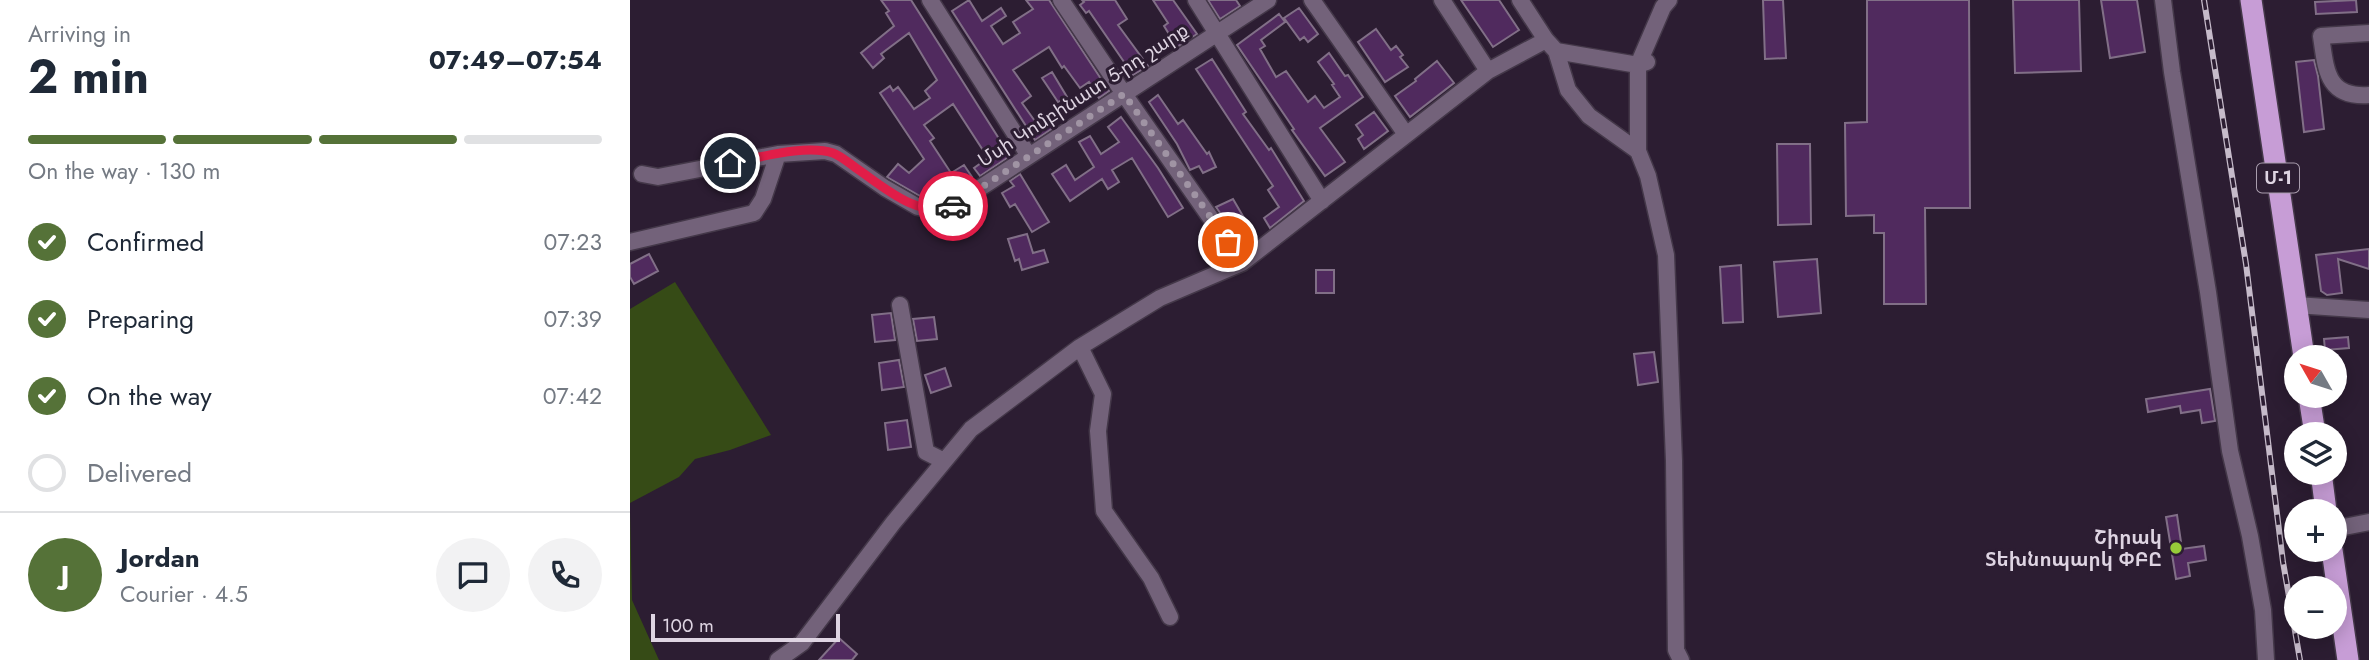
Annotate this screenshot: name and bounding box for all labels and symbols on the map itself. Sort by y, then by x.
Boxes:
street label: Մսի Կոմբինատ 5-րդ շարք [972,17,1194,173]
pin [700,133,760,193]
road number: Մ-1 [2257,163,2299,192]
courier [918,171,988,241]
pin [1198,212,1258,272]
north arrow [2284,345,2347,408]
place label: Շիրակ Տեխնոպարկ ՓԲԸ [1985,524,2162,573]
marker: Շիրակ Տեխնոպարկ ՓԲԸ [2168,540,2184,556]
scale bar [651,611,840,643]

